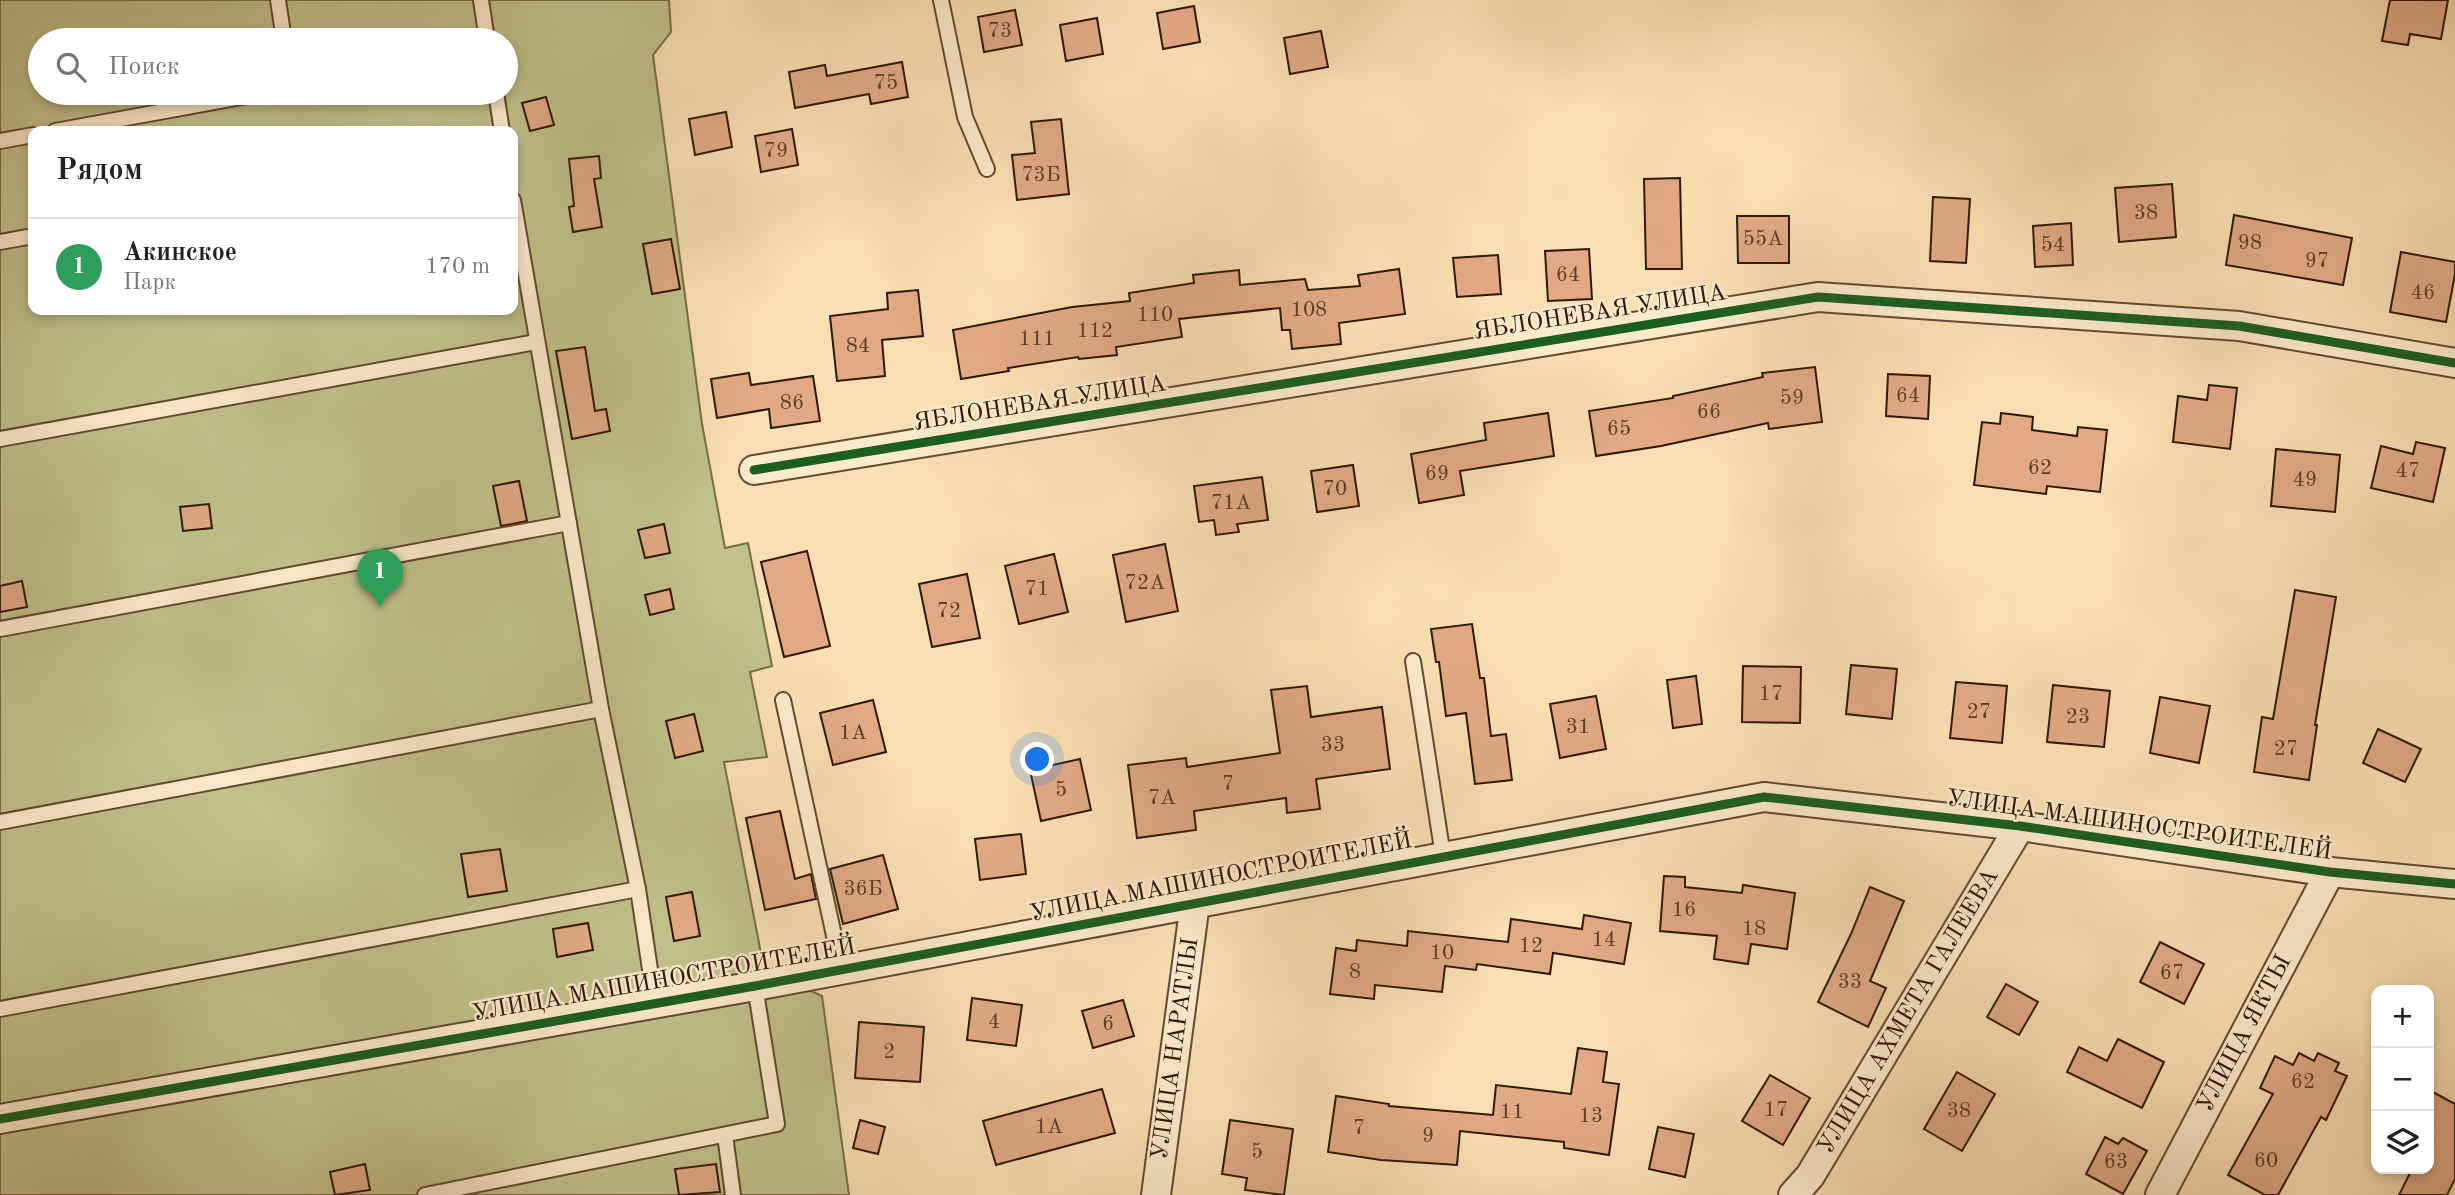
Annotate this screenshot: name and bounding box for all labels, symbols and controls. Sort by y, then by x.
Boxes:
house number: 73 [988,21,1012,42]
search box [28,28,518,105]
icon: search [52,48,90,86]
text: Поиск [108,54,180,80]
house number: 75 [874,73,898,94]
house number: 79 [764,141,788,162]
text: Рядом [56,156,143,186]
house number: 73Б [1021,165,1061,186]
house number: 38 [2134,203,2158,224]
house number: 55А [1743,229,1783,250]
house number: 98 [2238,233,2262,254]
house number: 54 [2041,235,2065,256]
text: Акинское [123,240,237,266]
house number: 97 [2305,251,2329,272]
text: 1 [72,255,86,278]
text: 170 m [425,255,490,278]
house number: 64 [1556,265,1580,286]
text: Парк [123,271,176,294]
street label: ЯБЛОНЕВАЯ УЛИЦА [1472,281,1728,345]
house number: 46 [2411,283,2435,304]
house number: 108 [1291,300,1327,321]
house number: 110 [1137,305,1173,326]
house number: 112 [1077,321,1113,342]
house number: 111 [1019,329,1055,350]
house number: 84 [846,336,870,357]
street label: ЯБЛОНЕВАЯ УЛИЦА [912,372,1168,436]
house number: 64 [1896,386,1920,407]
house number: 59 [1780,388,1804,409]
house number: 86 [780,393,804,414]
house number: 66 [1697,402,1721,423]
house number: 65 [1607,419,1631,440]
house number: 62 [2028,458,2052,479]
house number: 47 [2396,461,2420,482]
house number: 69 [1425,464,1449,485]
house number: 49 [2293,470,2317,491]
house number: 70 [1323,479,1347,500]
house number: 71А [1211,493,1251,514]
pin: 1 [357,549,403,607]
house number: 72А [1125,573,1165,594]
house number: 71 [1025,579,1049,600]
house number: 72 [937,601,961,622]
house number: 17 [1759,684,1783,705]
house number: 27 [1967,702,1991,723]
house number: 23 [2066,707,2090,728]
house number: 31 [1566,717,1590,738]
house number: 1А [839,723,867,744]
house number: 33 [1321,735,1345,756]
house number: 27 [2274,739,2298,760]
your location [1020,742,1054,776]
house number: 7 [1222,774,1234,795]
house number: 5 [1055,780,1067,801]
street label: УЛИЦА МАШИНОСТРОИТЕЛЕЙ [1945,782,2334,865]
house number: 7А [1148,788,1176,809]
street label: УЛИЦА МАШИНОСТРОИТЕЛЕЙ [1027,824,1414,927]
street label: УЛИЦА АХМЕТА ГАЛЕЕВА [1814,865,2004,1159]
house number: 36Б [843,879,883,900]
house number: 16 [1672,900,1696,921]
house number: 18 [1742,919,1766,940]
street label: УЛИЦА МАШИНОСТРОИТЕЛЕЙ [469,930,858,1027]
house number: 14 [1592,930,1616,951]
street label: УЛИЦА НАРАТЛЫ [1149,936,1203,1162]
house number: 12 [1519,936,1543,957]
house number: 10 [1430,943,1454,964]
street label: УЛИЦА ЯКТЫ [2193,951,2297,1117]
house number: 8 [1349,962,1361,983]
house number: 67 [2160,963,2184,984]
house number: 33 [1838,972,1862,993]
map controls [2371,985,2434,1174]
button: + [2371,985,2434,1048]
house number: 4 [988,1012,1000,1033]
house number: 6 [1102,1014,1114,1035]
house number: 2 [883,1042,895,1063]
button: − [2371,1048,2434,1111]
house number: 62 [2291,1072,2315,1093]
house number: 17 [1764,1100,1788,1121]
house number: 38 [1947,1101,1971,1122]
house number: 11 [1500,1102,1524,1123]
house number: 13 [1579,1106,1603,1127]
button: layers [2371,1111,2434,1174]
house number: 1А [1035,1117,1063,1138]
house number: 7 [1353,1118,1365,1139]
house number: 9 [1422,1126,1434,1147]
house number: 5 [1251,1142,1263,1163]
house number: 60 [2254,1151,2278,1172]
house number: 63 [2104,1152,2128,1173]

